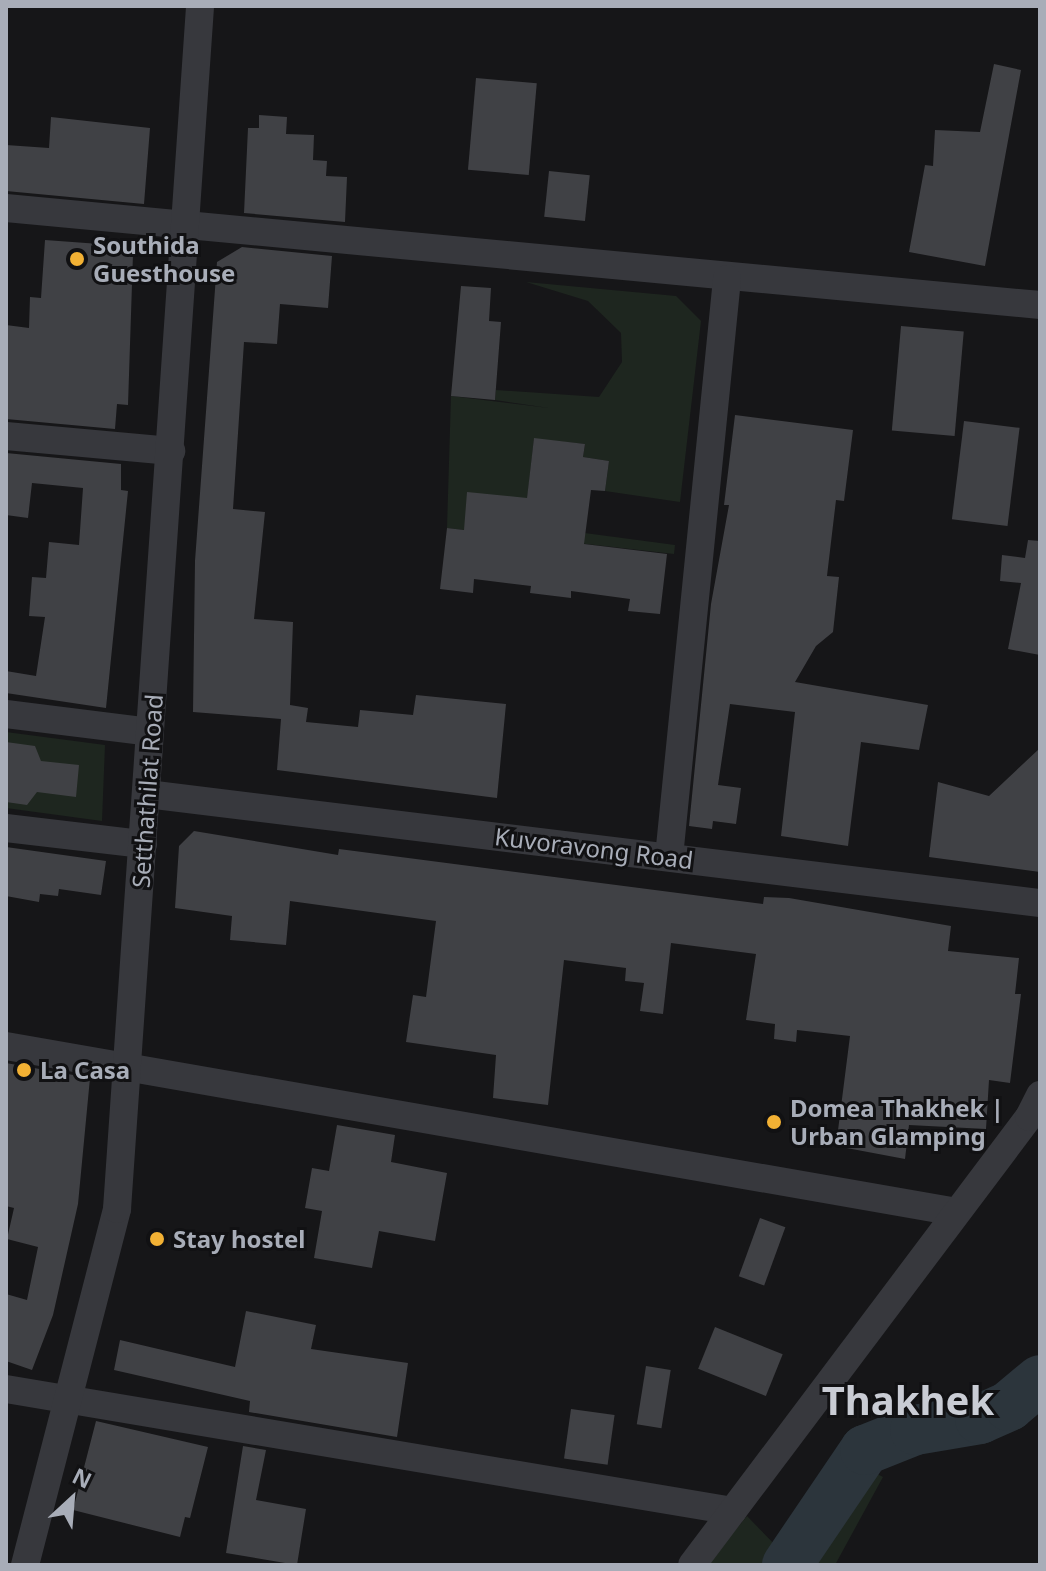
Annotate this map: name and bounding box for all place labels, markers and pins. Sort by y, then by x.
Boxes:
place label: Southida Guesthouse [93,231,235,287]
marker: Southida Guesthouse [68,250,86,268]
place label: La Casa [40,1056,130,1084]
marker: La Casa [15,1061,33,1079]
place label: Domea Thakhek | Urban Glamping [790,1094,1004,1150]
marker: Domea Thakhek | Urban Glamping [765,1113,783,1131]
place label: Stay hostel [173,1225,306,1253]
marker: Stay hostel [148,1230,166,1248]

